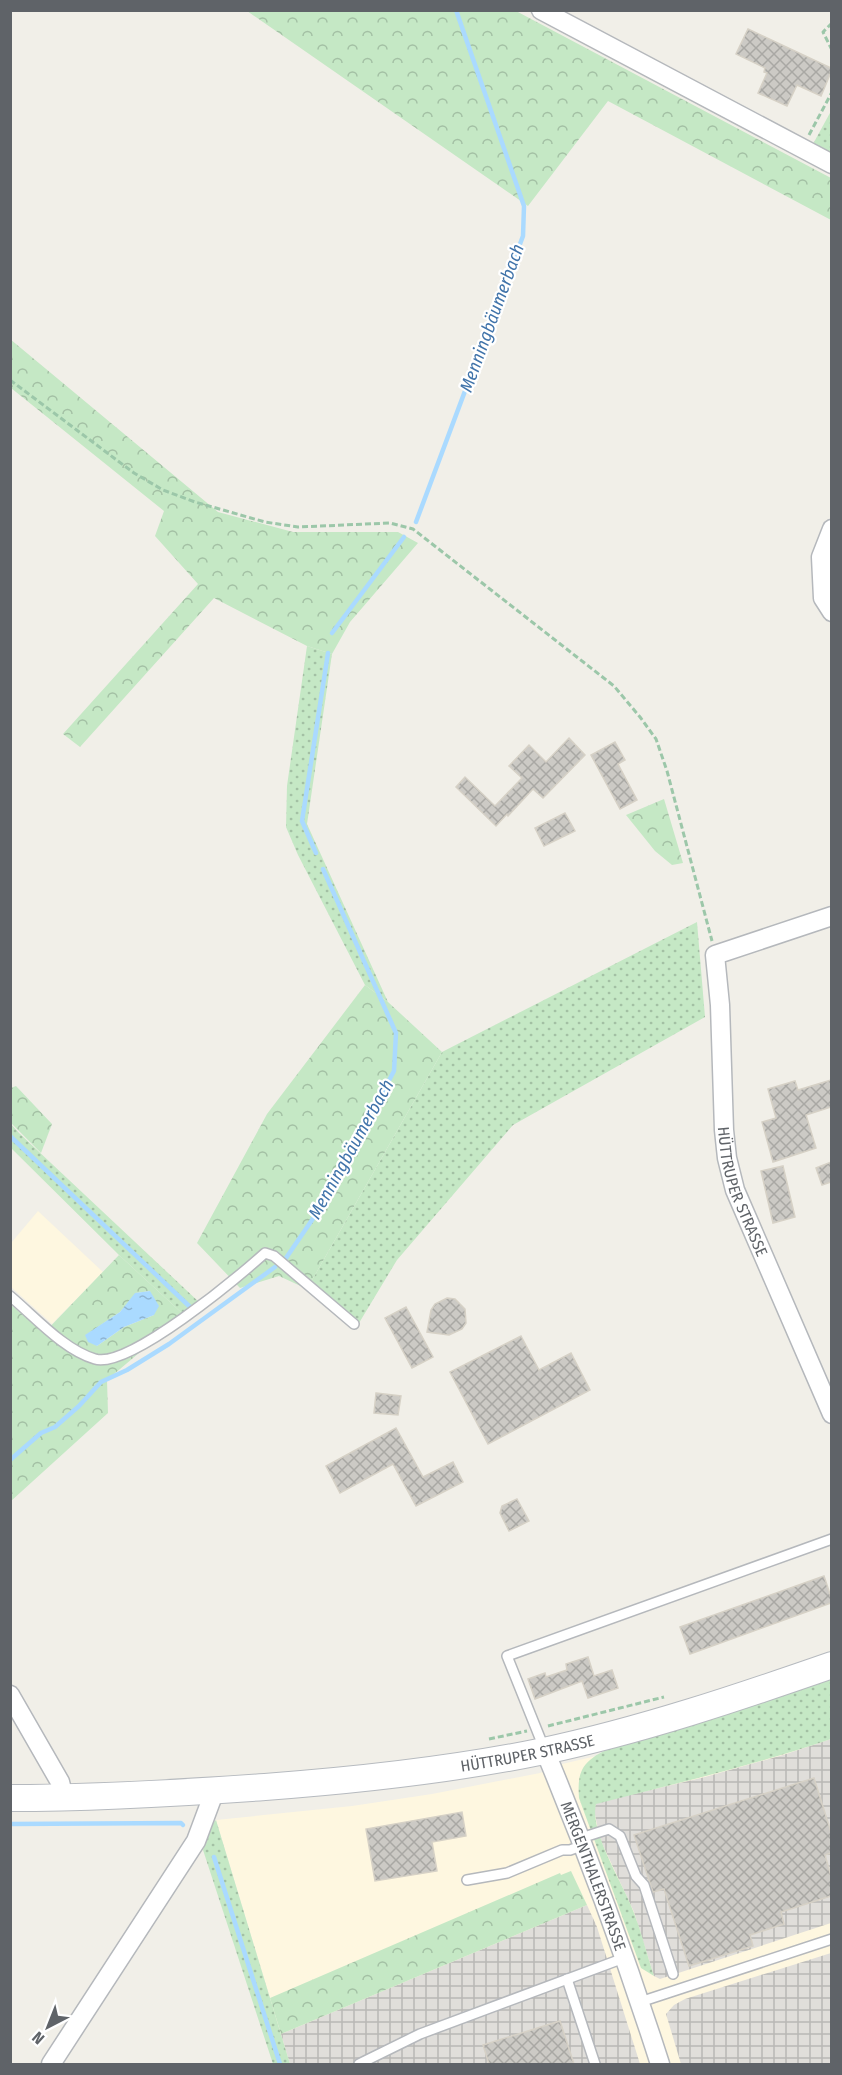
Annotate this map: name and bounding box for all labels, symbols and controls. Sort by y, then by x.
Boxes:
water label: Menningbäumerbach [455,241,529,395]
water label: Menningbäumerbach [304,1075,398,1223]
street label: HÜTTRUPER STRASSE [714,1125,772,1259]
street label: HÜTTRUPER STRASSE [459,1730,596,1775]
street label: MERGENTHALERSTRASSE [557,1798,630,1953]
north arrow [18,1997,78,2057]
text: N [28,2028,48,2048]

